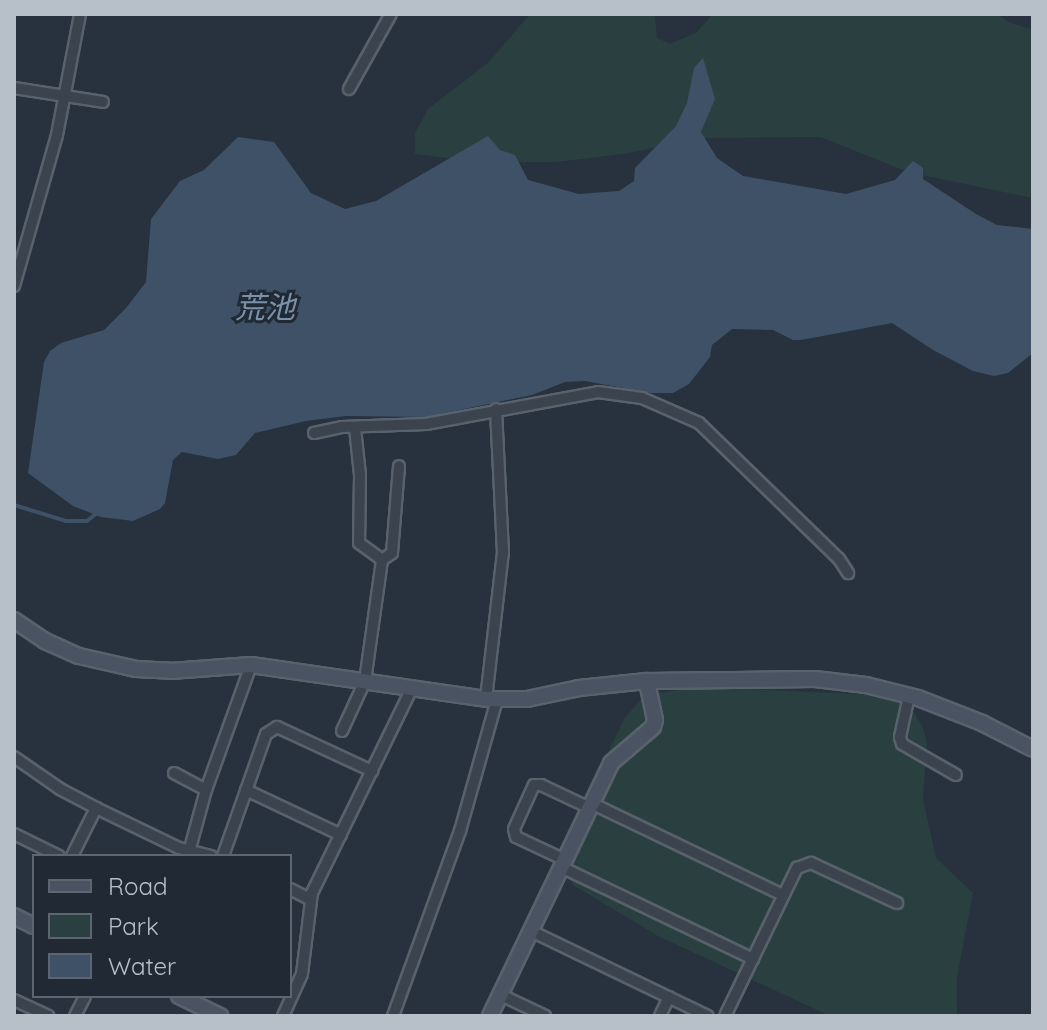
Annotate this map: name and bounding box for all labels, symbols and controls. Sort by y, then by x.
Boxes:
water label: 荒池 [235,289,295,325]
legend [32,854,292,998]
text: Road [108,871,168,901]
text: Park [108,911,159,941]
text: Water [108,951,176,981]

